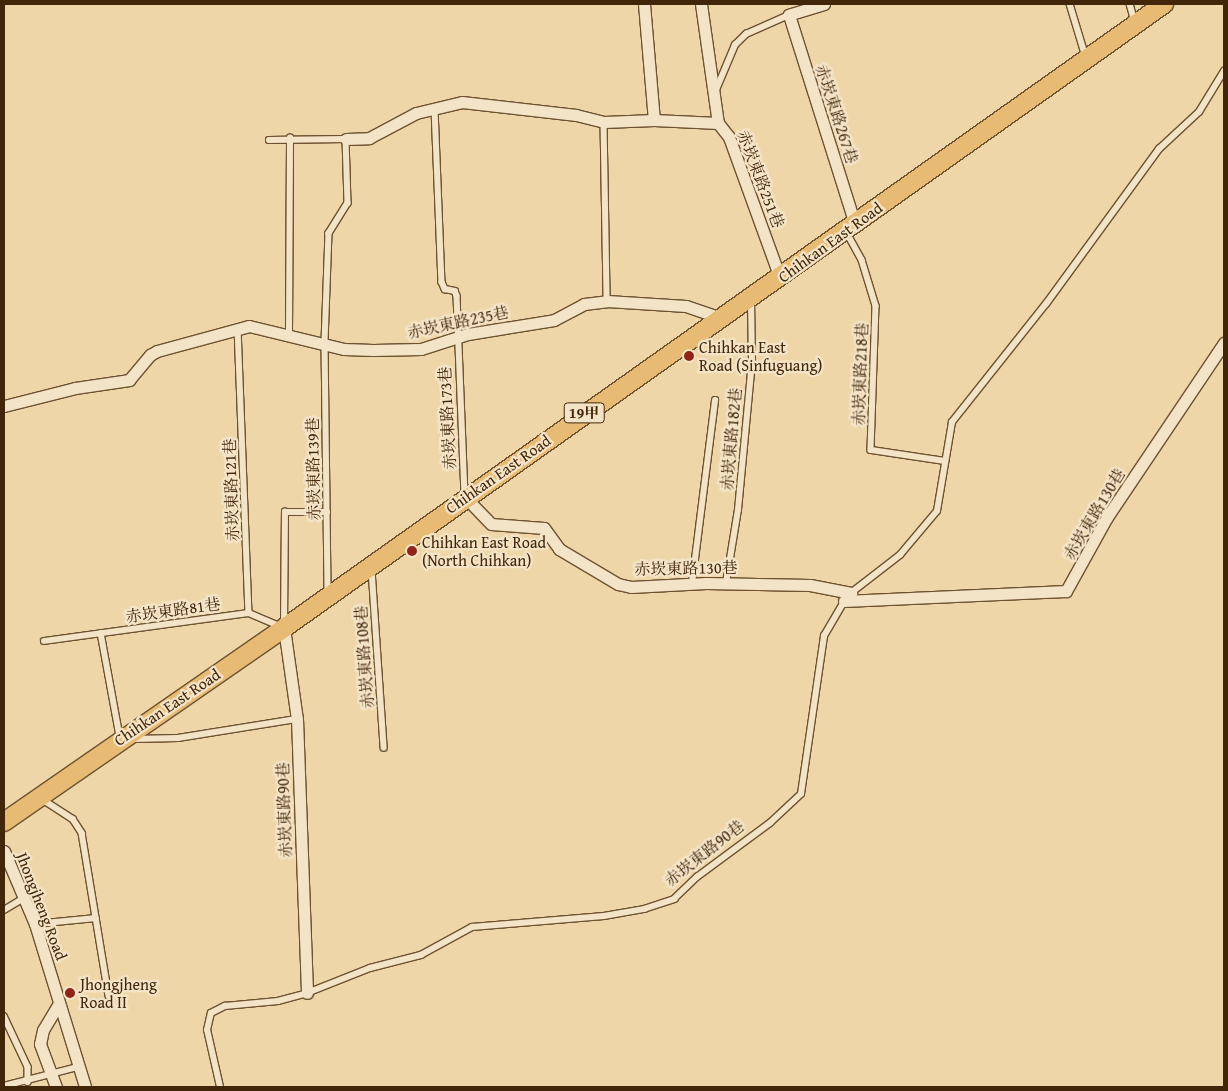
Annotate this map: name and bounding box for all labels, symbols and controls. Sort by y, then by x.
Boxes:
street label: 赤崁東路267巷 [812,62,862,166]
street label: 赤崁東路251巷 [734,127,788,231]
street label: Chihkan East Road [774,198,886,286]
street label: 赤崁東路235巷 [406,302,510,342]
street label: 赤崁東路218巷 [849,322,871,426]
place label: Chihkan East Road (Sinfuguang) [699,337,822,375]
marker: Chihkan East Road (Sinfuguang) [683,350,695,362]
street label: 赤崁東路173巷 [435,366,459,470]
street label: 赤崁東路182巷 [717,387,745,491]
road number: 19甲 [563,400,605,426]
street label: 赤崁東路139巷 [303,417,323,521]
street label: Chihkan East Road [442,431,554,517]
street label: 赤崁東路121巷 [220,438,242,542]
street label: 赤崁東路130巷 [1059,465,1129,563]
place label: Chihkan East Road (North Chihkan) [422,532,546,570]
marker: Chihkan East Road (North Chihkan) [406,545,418,557]
street label: 赤崁東路130巷 [634,558,738,578]
street label: 赤崁東路81巷 [124,594,222,626]
street label: 赤崁東路108巷 [351,605,377,709]
street label: Chihkan East Road [110,664,224,750]
street label: 赤崁東路90巷 [273,762,295,858]
street label: 赤崁東路90巷 [660,816,748,890]
street label: Jhongjheng Road [13,849,71,963]
place label: Jhongjheng Road II [80,974,157,1012]
marker: Jhongjheng Road II [64,987,76,999]

